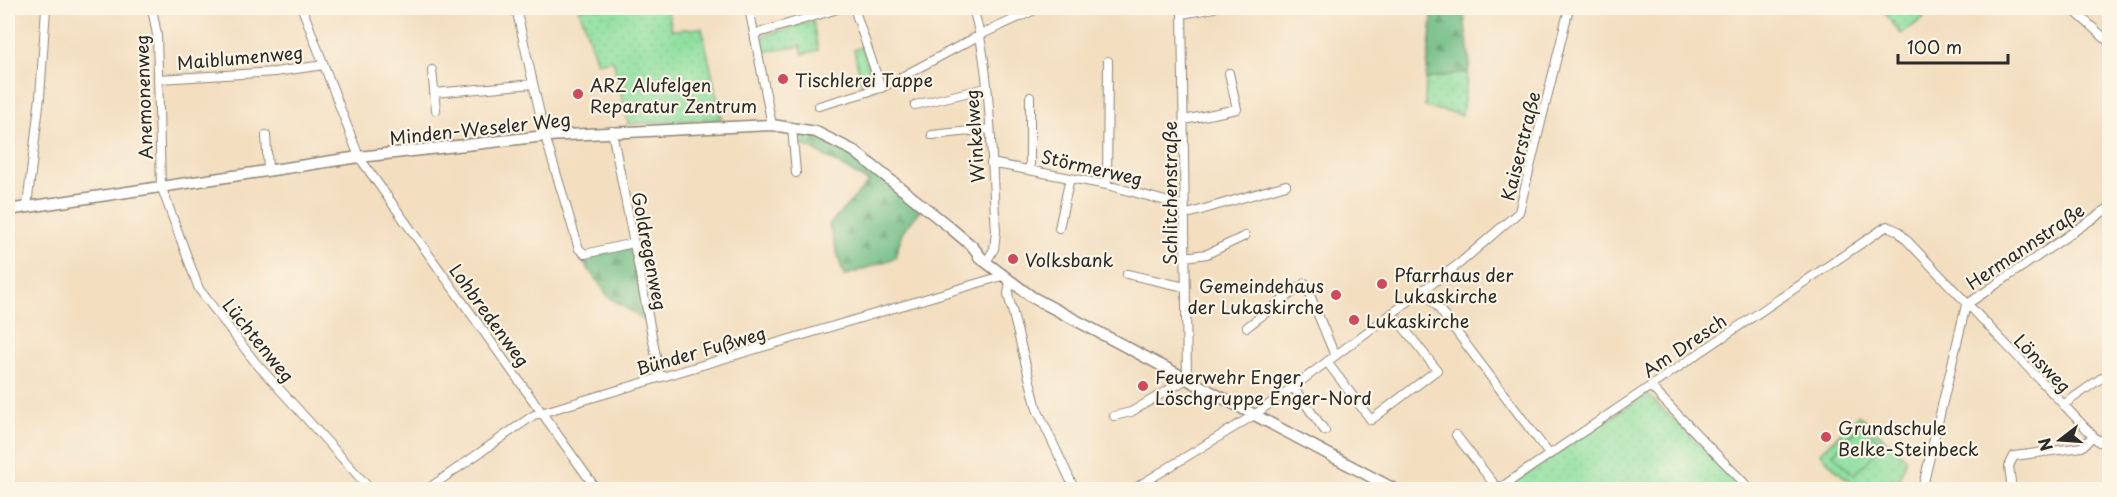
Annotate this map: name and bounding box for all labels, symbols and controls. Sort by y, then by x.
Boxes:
scale bar [1898,27,2008,65]
text: 100 m [1907,33,1962,60]
street label: Anemonenweg [127,34,159,160]
street label: Maiblumenweg [176,38,304,76]
place label: Tischlerei Tappe [795,66,933,93]
place label: ARZ Alufelgen Reparatur Zentrum [590,71,757,119]
marker: Tischlerei Tappe [776,72,790,86]
marker: ARZ Alufelgen Reparatur Zentrum [571,87,585,101]
street label: Winkelweg [957,88,991,184]
street label: Kaiserstraße [1493,88,1547,204]
street label: Minden-Weseler Weg [388,105,572,151]
street label: Schlitchenstraße [1156,121,1183,265]
street label: Störmerweg [1039,142,1145,192]
street label: Goldregenweg [625,189,675,313]
street label: Hermannstraße [1960,196,2090,296]
place label: Volksbank [1025,246,1114,273]
marker: Volksbank [1006,252,1020,266]
street label: Lohbredenweg [443,258,537,372]
place label: Pfarrhaus der Lukaskirche [1394,261,1514,309]
place label: Gemeindehaus der Lukaskirche [1187,272,1324,320]
marker: Pfarrhaus der Lukaskirche [1375,277,1389,291]
marker: Gemeindehaus der Lukaskirche [1329,288,1343,302]
street label: Lüchtenweg [217,292,301,388]
place label: Lukaskirche [1366,307,1469,334]
street label: Am Dresch [1636,307,1732,383]
marker: Lukaskirche [1347,313,1361,327]
street label: Bünder Fußweg [633,319,769,381]
street label: Lönsweg [2008,328,2078,398]
place label: Feuerwehr Enger, Löschgruppe Enger-Nord [1155,363,1372,411]
marker: Feuerwehr Enger, Löschgruppe Enger-Nord [1136,379,1150,393]
north arrow [2030,410,2090,470]
place label: Grundschule Belke-Steinbeck [1838,414,1979,462]
marker: Grundschule Belke-Steinbeck [1819,430,1833,444]
text: N [2031,435,2058,454]

